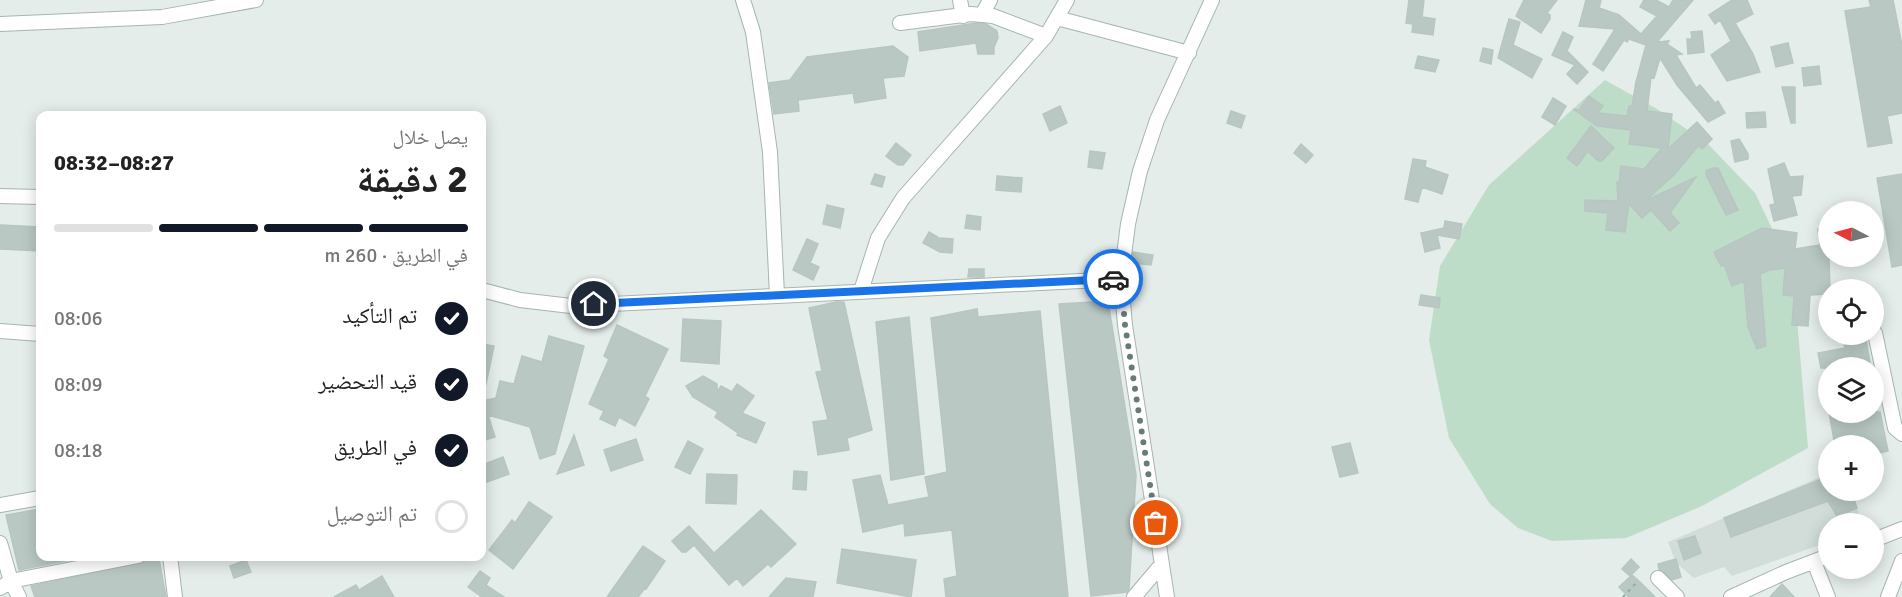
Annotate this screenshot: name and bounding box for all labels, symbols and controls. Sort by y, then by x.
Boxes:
text: يصل خلال [393,125,468,150]
text: 08:27–08:32 [54,149,174,176]
text: 2 دقيقة [356,155,468,203]
north arrow [1818,201,1884,267]
map controls [1818,201,1884,579]
text: في الطريق · 260 m [324,243,468,268]
courier [1083,249,1143,309]
icon: car [1097,263,1130,296]
pin [568,278,619,329]
button: locate [1818,279,1884,345]
icon: home [577,287,610,320]
text: تم التأكيد [342,302,417,329]
icon: check [435,302,468,335]
text: 08:06 [54,306,103,331]
button: layers [1818,357,1884,423]
text: قيد التحضير [318,368,417,395]
icon: check [435,368,468,401]
text: 08:09 [54,372,103,397]
text: في الطريق [334,434,417,461]
icon: check [435,434,468,467]
button: + [1818,435,1884,501]
text: 08:18 [54,438,103,463]
pin [1130,497,1181,548]
text: تم التوصيل [327,500,417,527]
icon: bag [1139,506,1172,539]
button: − [1818,513,1884,579]

